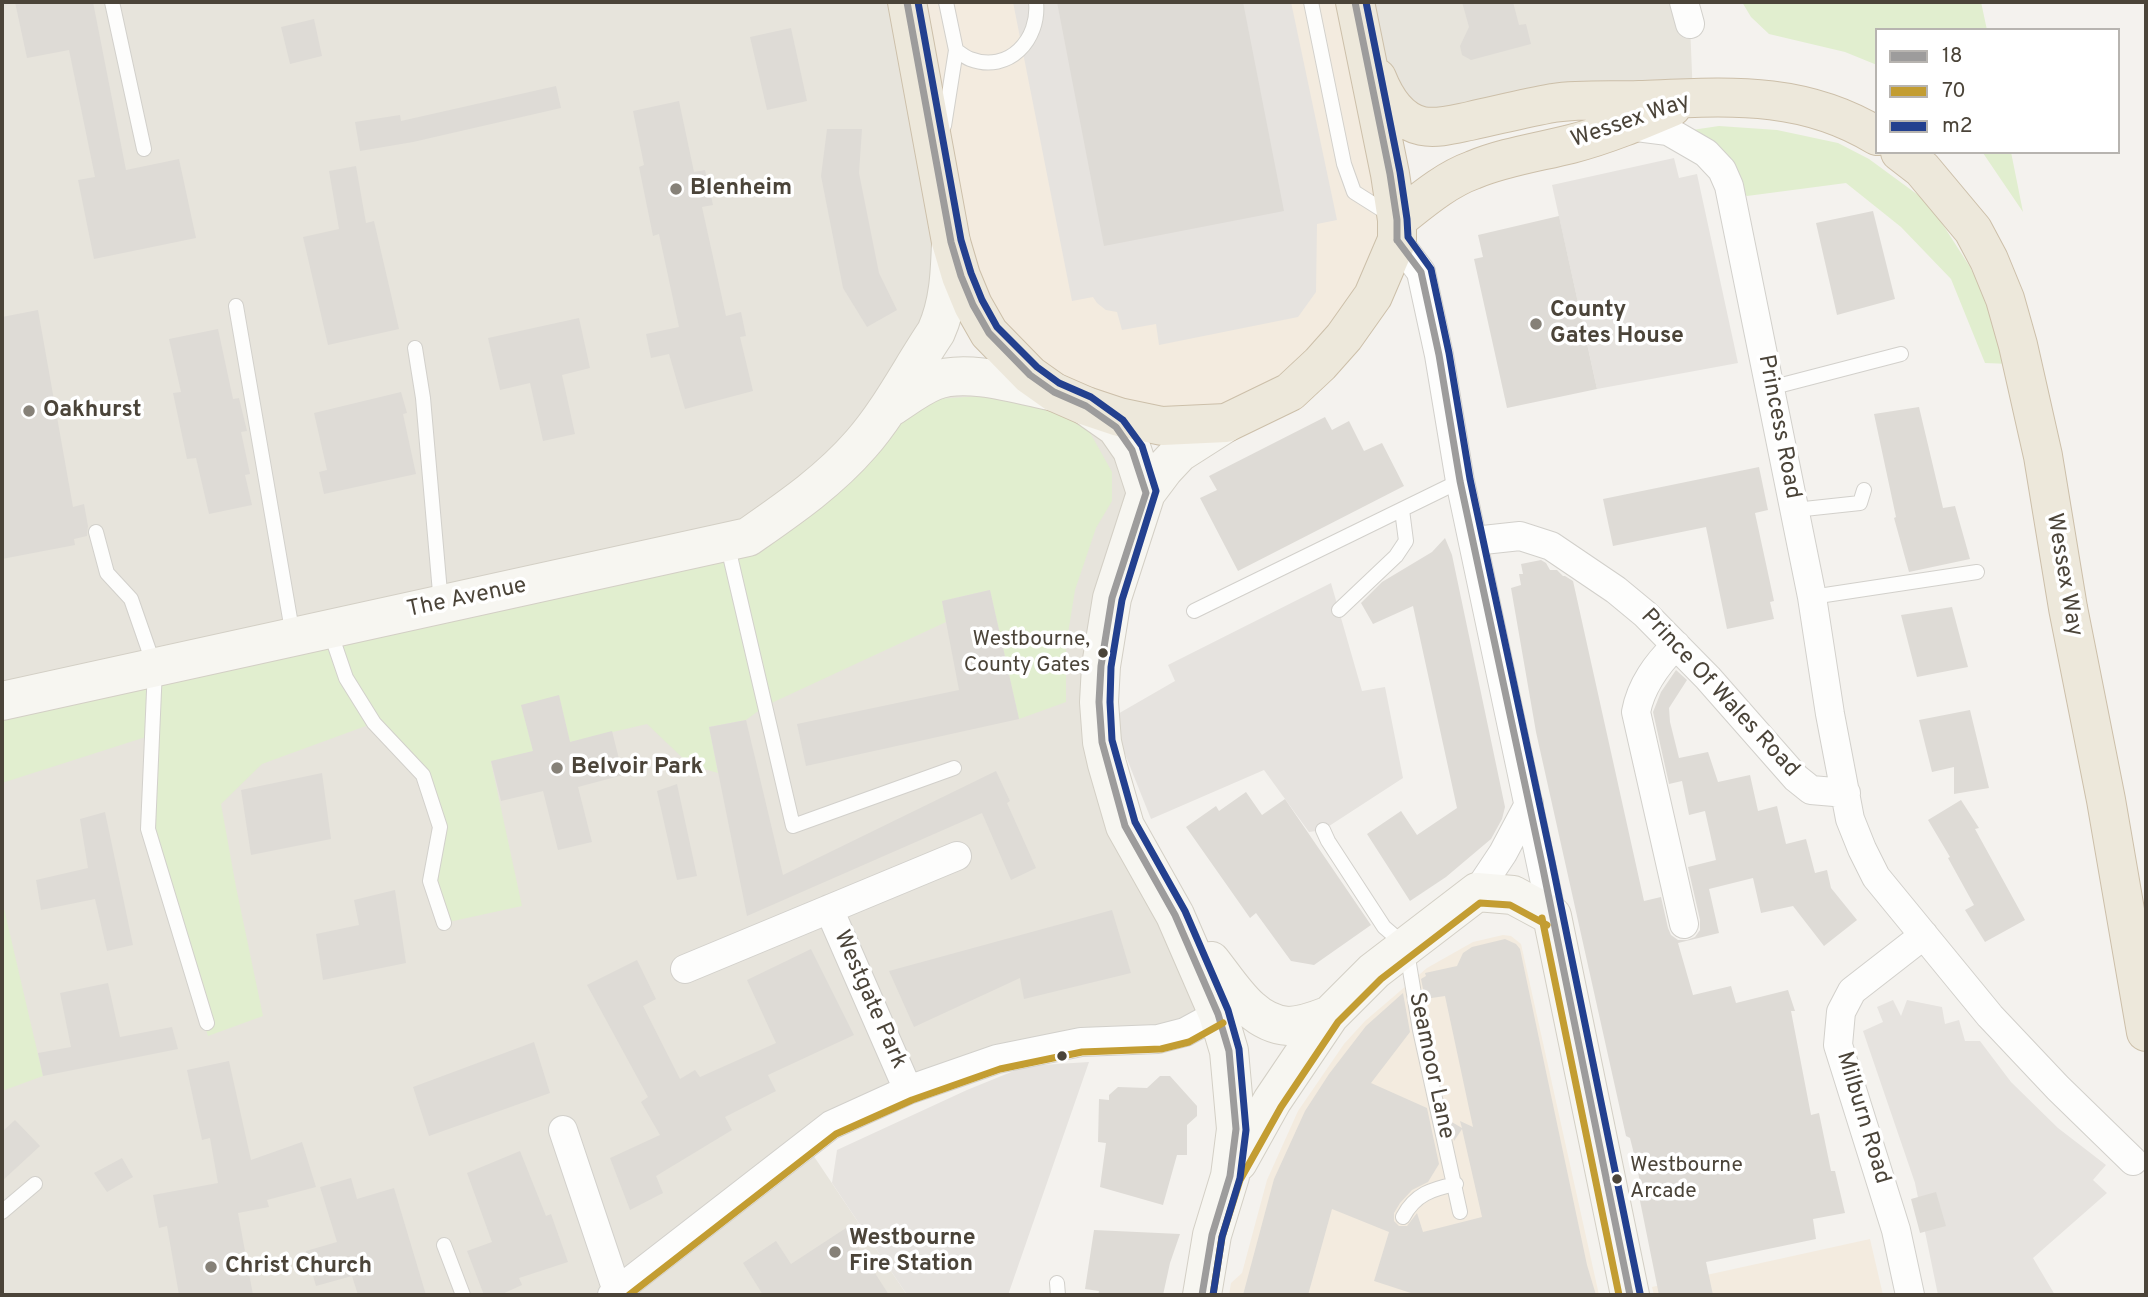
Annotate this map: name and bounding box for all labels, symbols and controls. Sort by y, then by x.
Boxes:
legend [1875,28,2120,154]
text: 18 [1942,43,1963,70]
text: 70 [1942,78,1966,105]
street label: Wessex Way [1568,89,1694,155]
text: m2 [1942,113,1973,140]
place label: Blenheim [690,175,792,203]
marker: Blenheim [668,181,684,197]
place label: County Gates House [1550,297,1684,351]
marker: County Gates House [1528,316,1544,332]
street label: Princess Road [1750,352,1806,502]
place label: Oakhurst [43,397,141,425]
marker: Oakhurst [21,403,37,419]
street label: Wessex Way [2039,511,2087,639]
street label: The Avenue [405,573,529,625]
street label: Prince Of Wales Road [1634,604,1804,784]
place label: Westbourne, County Gates [964,628,1090,678]
marker: Westbourne, County Gates [1096,646,1110,660]
place label: Belvoir Park [571,754,703,782]
marker: Belvoir Park [549,760,565,776]
street label: Westgate Park [826,927,912,1073]
street label: Seamoor Lane [1401,990,1459,1142]
unlabelled marker [1055,1049,1069,1063]
street label: Milburn Road [1829,1049,1895,1187]
place label: Westbourne Arcade [1630,1154,1743,1204]
marker: Westbourne Arcade [1610,1172,1624,1186]
place label: Westbourne Fire Station [849,1225,976,1279]
marker: Westbourne Fire Station [827,1244,843,1260]
place label: Christ Church [225,1253,372,1281]
marker: Christ Church [203,1259,219,1275]

